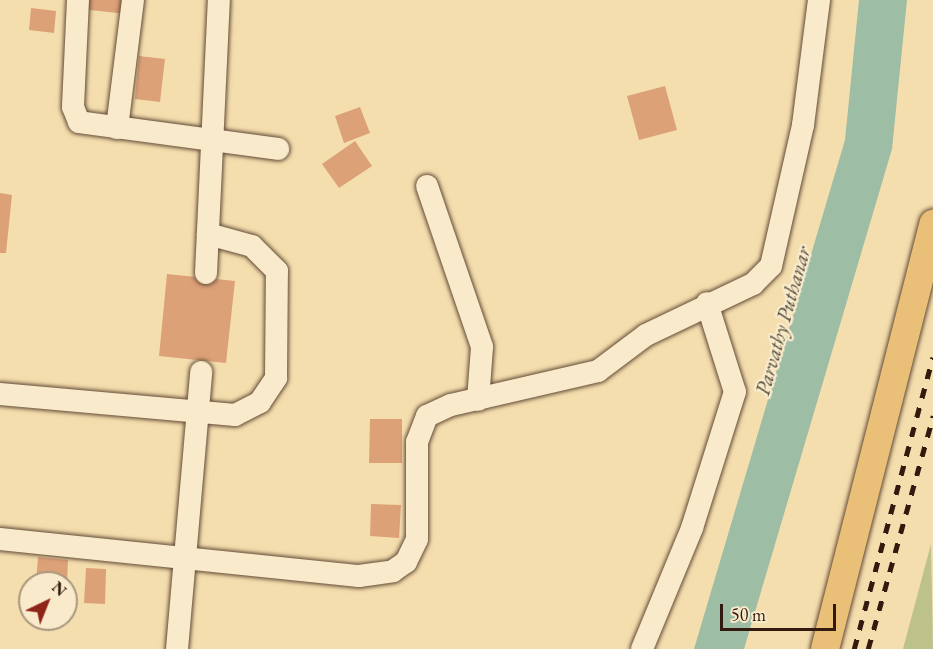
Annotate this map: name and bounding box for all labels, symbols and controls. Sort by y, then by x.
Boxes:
water label: Parvathy Puthanar [750,244,816,398]
north arrow [18,571,78,631]
text: N [47,577,71,601]
scale bar [723,592,838,630]
text: 50 m [731,603,766,626]

